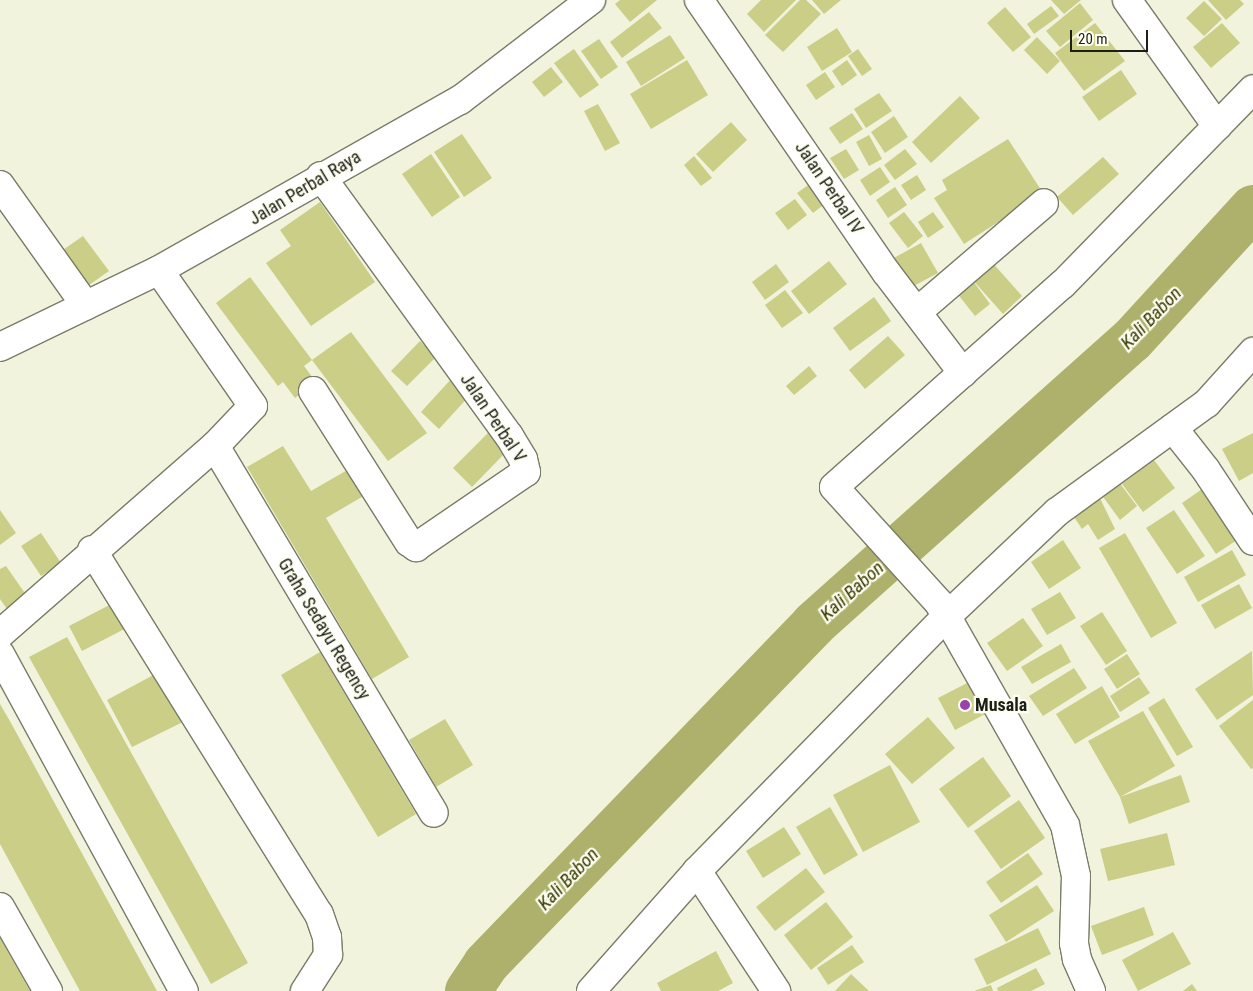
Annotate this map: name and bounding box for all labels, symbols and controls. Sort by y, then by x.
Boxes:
scale bar [1073,20,1150,52]
text: 20 m [1078,30,1108,48]
street label: Jalan Perbal IV [790,138,868,238]
street label: Jalan Perbal Raya [245,146,365,230]
water label: Kali Babon [1116,282,1186,354]
street label: Jalan Perbal V [455,369,531,467]
street label: Graha Sedayu Regency [273,554,375,704]
water label: Kali Babon [815,556,889,626]
place label: Musala [975,694,1027,716]
marker: Musala [959,699,971,711]
water label: Kali Babon [533,843,603,915]

